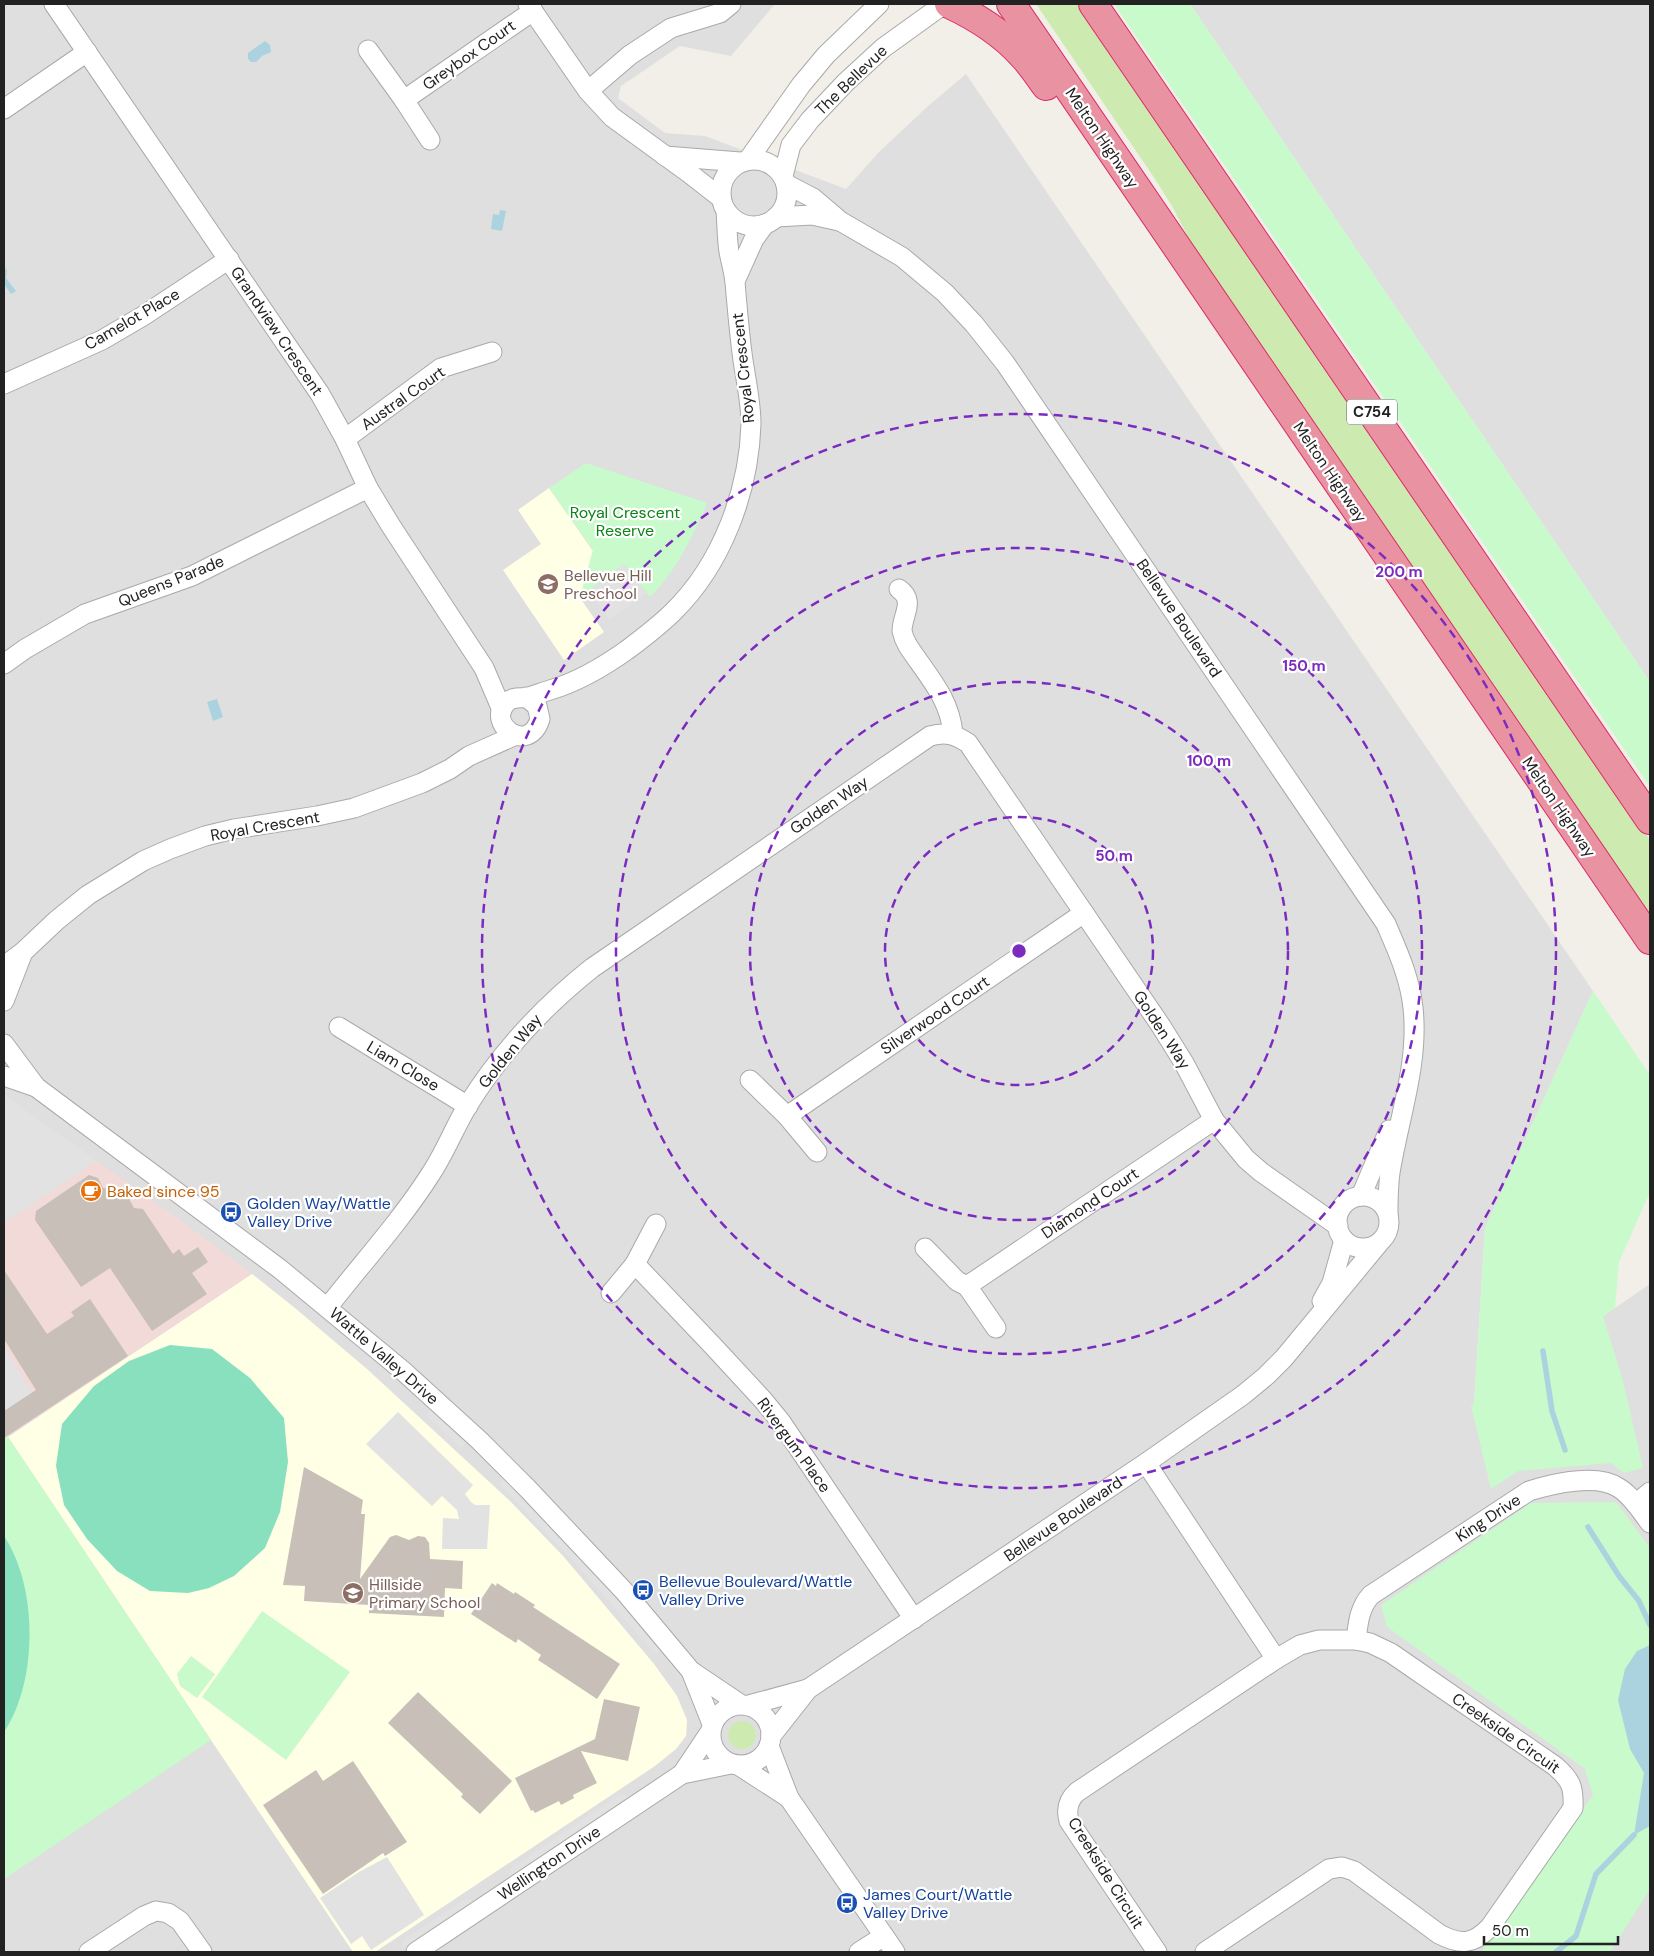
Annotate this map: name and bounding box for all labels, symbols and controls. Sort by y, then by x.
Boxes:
street label: Greybox Court [418,15,520,95]
street label: The Bellevue [810,40,892,120]
street label: Melton Highway [1061,84,1144,193]
street label: Grandview Crescent [226,262,328,400]
street label: Camelot Place [81,283,183,355]
street label: Royal Crescent [727,312,759,424]
street label: Austral Court [357,361,449,435]
road number: C754 [1347,400,1397,424]
street label: Melton Highway [1289,418,1372,527]
park label: Royal Crescent Reserve [570,502,680,541]
street label: Queens Parade [115,550,227,612]
street label: Bellevue Boulevard [1132,555,1226,681]
text: 200 m [1375,562,1423,582]
place label: Bellevue Hill Preschool [564,565,651,604]
school or university icon: Bellevue Hill Preschool [536,572,560,596]
text: 150 m [1283,656,1326,676]
text: 100 m [1187,751,1231,771]
street label: Melton Highway [1518,753,1601,862]
street label: Golden Way [786,771,872,839]
street label: Royal Crescent [209,806,321,846]
text: 50 m [1095,846,1133,866]
centre of rings [1010,942,1028,960]
street label: Silverwood Court [876,971,994,1059]
street label: Golden Way [1129,987,1195,1073]
street label: Golden Way [474,1009,546,1093]
street label: Liam Close [363,1036,443,1096]
street label: Diamond Court [1037,1163,1143,1243]
cafe icon: Baked since 95 [79,1179,103,1203]
place label: Baked since 95 [107,1181,220,1202]
place label: Golden Way/Wattle Valley Drive [247,1193,391,1232]
bus stop icon: Golden Way/Wattle Valley Drive [219,1200,243,1224]
street label: Wattle Valley Drive [325,1303,443,1409]
street label: Rivergum Place [752,1393,836,1497]
street label: Bellevue Boulevard [1000,1472,1126,1566]
street label: King Drive [1451,1489,1525,1547]
place label: Bellevue Boulevard/Wattle Valley Drive [659,1571,852,1610]
place label: Hillside Primary School [369,1574,480,1613]
bus stop icon: Bellevue Boulevard/Wattle Valley Drive [631,1578,655,1602]
school or university icon: Hillside Primary School [341,1581,365,1605]
street label: Creekside Circuit [1448,1688,1564,1778]
street label: Creekside Circuit [1063,1813,1149,1933]
street label: Wellington Drive [494,1821,604,1905]
place label: James Court/Wattle Valley Drive [863,1884,1012,1923]
bus stop icon: James Court/Wattle Valley Drive [835,1891,859,1915]
scale bar [1484,1914,1618,1946]
text: 50 m [1492,1921,1529,1941]

